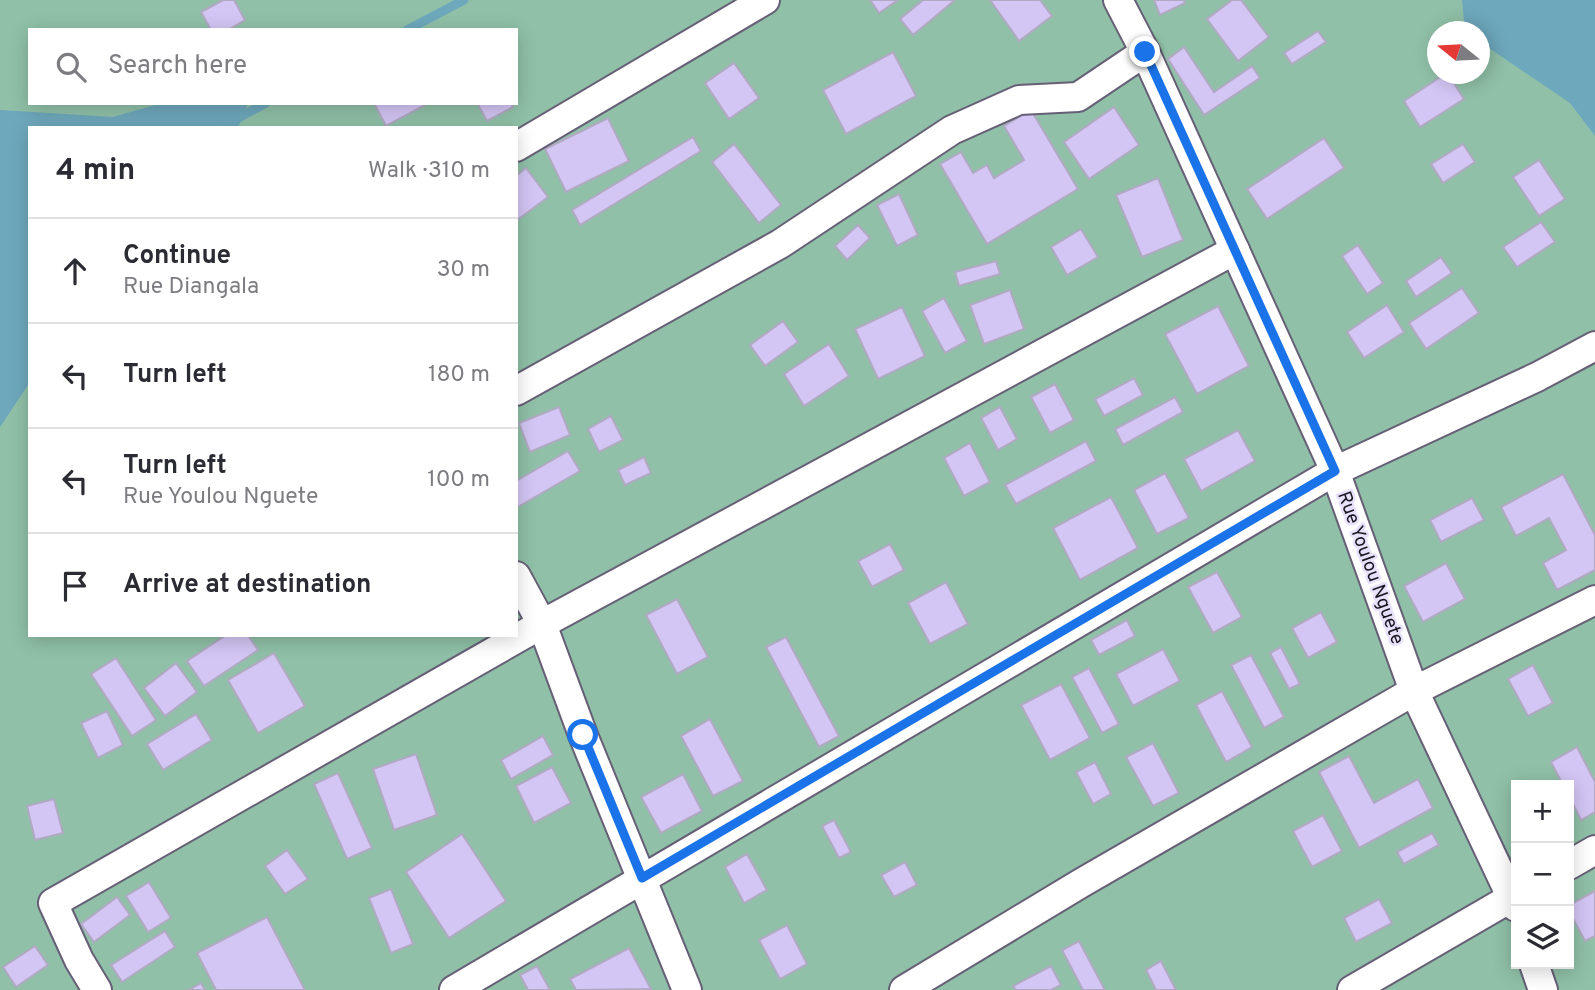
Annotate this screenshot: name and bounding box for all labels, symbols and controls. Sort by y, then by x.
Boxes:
north arrow [1427,21,1490,84]
search box [28,28,518,105]
route end [1129,36,1160,67]
icon: search [52,48,90,86]
text: Search here [108,50,247,83]
text: 4 min [56,153,135,190]
text: Walk · 310 m [368,157,490,186]
text: Continue [123,240,231,273]
icon: ahead [56,252,94,290]
text: 30 m [437,256,490,285]
text: Rue Diangala [123,273,259,302]
icon: left [56,357,94,395]
text: Turn left [123,359,227,392]
text: 180 m [428,361,490,390]
text: Turn left [123,450,227,483]
icon: left [56,462,94,500]
text: 100 m [427,466,490,495]
text: Rue Youlou Nguete [123,483,318,512]
street label: Rue Youlou Nguete [1331,488,1409,648]
icon: arrive [56,567,94,605]
text: Arrive at destination [123,569,371,602]
route start [567,719,598,750]
map controls [1511,780,1574,969]
button: + [1511,780,1574,843]
button: − [1511,843,1574,906]
button: layers [1511,906,1574,969]

